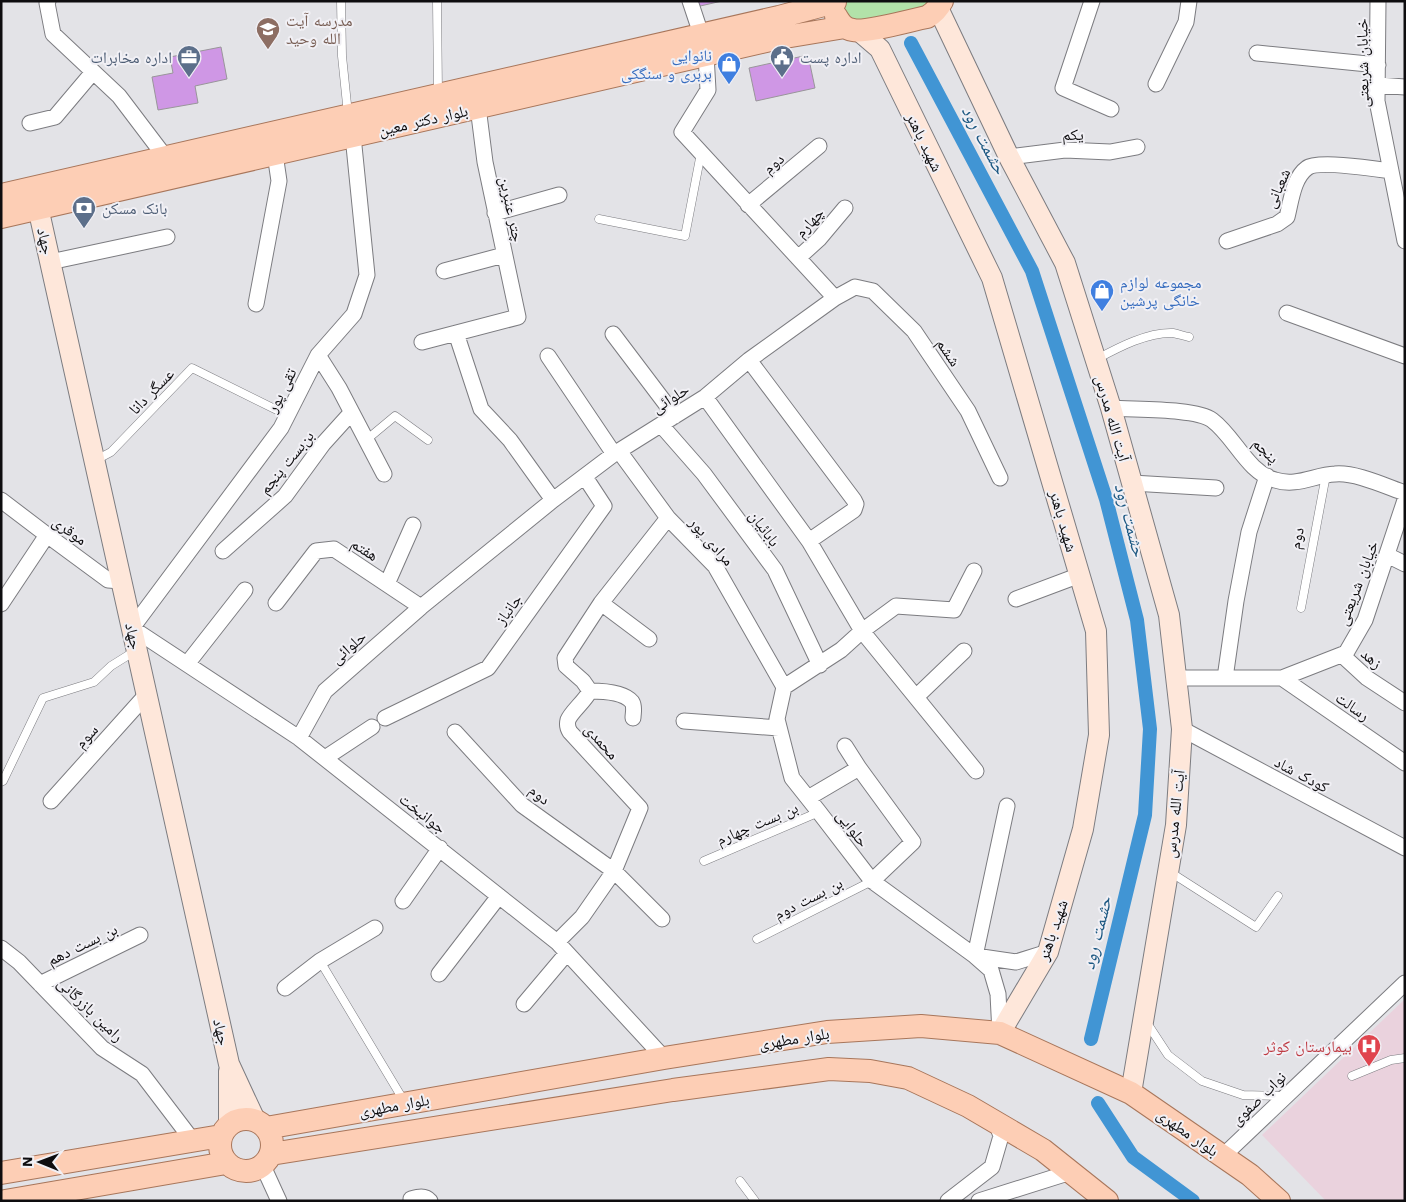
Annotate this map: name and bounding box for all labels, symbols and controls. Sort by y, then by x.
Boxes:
place label: مدرسه آیت الله وحید [286,11,353,48]
school or university icon: مدرسه آیت الله وحید [255,16,281,50]
street label: خیابان شریعتی [1352,18,1374,108]
office icon: اداره مخابرات [176,44,202,78]
public building icon: اداره پست [769,44,795,78]
place label: نانوایی بربری و سنگکی [621,46,712,84]
place label: اداره مخابرات [91,48,172,67]
place label: اداره پست [800,48,862,67]
shop icon: نانوایی بربری و سنگکی [716,51,742,85]
street label: بلوار دکتر معین [377,101,470,141]
water label: حشمت رود [958,102,1011,178]
street label: شهید باهنر [902,109,947,175]
street label: یکم [1062,125,1084,145]
street label: دوم [759,149,788,178]
street label: شعبانی [1260,165,1295,211]
street label: چتر عنبرین [494,175,528,244]
bank icon: بانک مسکن [71,195,97,229]
place label: بانک مسکن [102,199,167,219]
street label: چهارم [791,203,829,242]
street label: جهاد [33,226,58,256]
place label: مجموعه لوازم خانگی پرشین [1120,273,1202,311]
shop icon: مجموعه لوازم خانگی پرشین [1089,278,1115,312]
street label: ششم [932,335,965,370]
street label: عسگر دانا [125,364,178,418]
street label: تقی پور [262,365,302,417]
street label: آیت الله مدرس [1090,373,1134,465]
street label: حلوائی [648,380,693,418]
street label: بن‌بست پنجم [255,427,319,499]
street label: پنجم [1248,433,1283,468]
water label: حشمت رود [1111,481,1150,559]
street label: شهید باهنر [1045,487,1081,554]
street label: بابائیان [744,506,784,551]
street label: موقری [48,512,91,550]
street label: مرادی پور [684,512,738,570]
street label: دوم [1285,526,1309,551]
street label: هفتم [347,534,382,566]
street label: خیابان شریعتی [1333,538,1383,629]
street label: جانباز [490,590,526,629]
street label: جهاد [121,621,146,651]
street label: حلوائی [327,627,371,669]
street label: زهد [1357,644,1386,673]
street label: رسالت [1332,688,1373,725]
street label: محمدی [580,719,623,764]
street label: سوم [71,720,103,753]
street label: کودک شاد [1271,752,1333,797]
street label: آیت الله مدرس [1160,768,1190,859]
street label: دوم [525,780,554,809]
street label: جوانبخت [395,789,450,838]
street label: بن بست چهارم [713,798,801,850]
street label: حلوایی [832,806,873,851]
street label: بن بست دوم [771,873,846,925]
water label: حشمت رود [1077,894,1116,972]
street label: شهید باهنر [1033,897,1072,964]
street label: بن بست دهم [44,919,121,971]
street label: رامین بازرگانی [53,973,128,1046]
street label: جهاد [209,1017,234,1047]
street label: بلوار مطهری [757,1024,831,1054]
hospital icon: بیمارستان کوثر [1356,1033,1382,1067]
place label: بیمارستان کوثر [1263,1037,1352,1057]
street label: نواب صفوی [1227,1067,1291,1130]
street label: بلوار مطهری [357,1090,431,1122]
street label: بلوار مطهری [1153,1104,1222,1161]
north arrow [15,1137,65,1187]
text: N [19,1156,35,1167]

